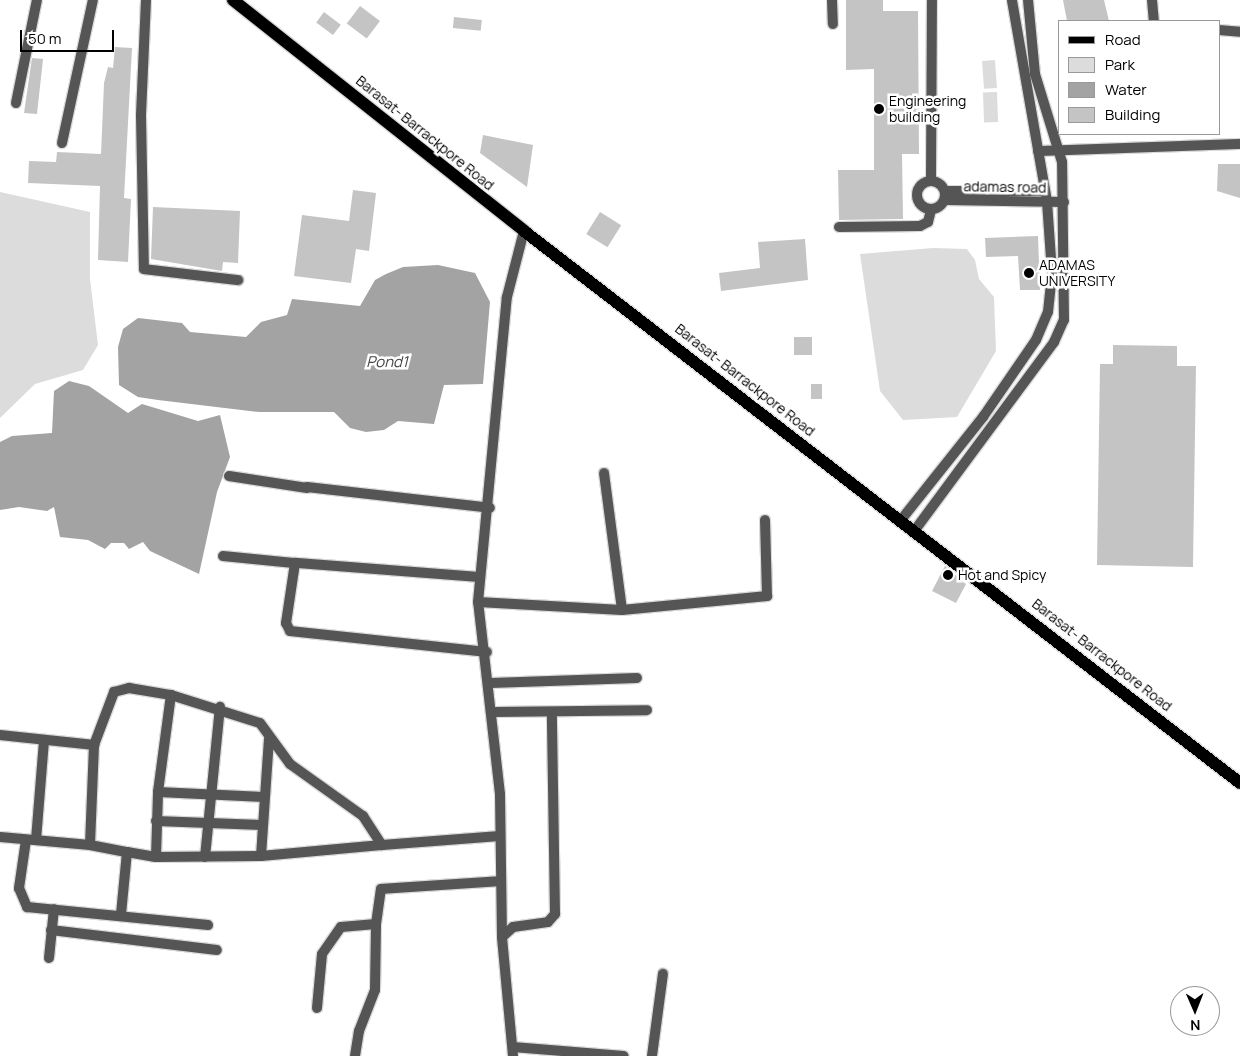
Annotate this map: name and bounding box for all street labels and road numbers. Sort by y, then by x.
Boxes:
street label: Barasat- Barrackpore Road [353,72,497,194]
street label: adamas road [963,178,1047,196]
street label: Barasat- Barrackpore Road [672,320,818,440]
street label: Barasat- Barrackpore Road [1029,595,1175,715]

